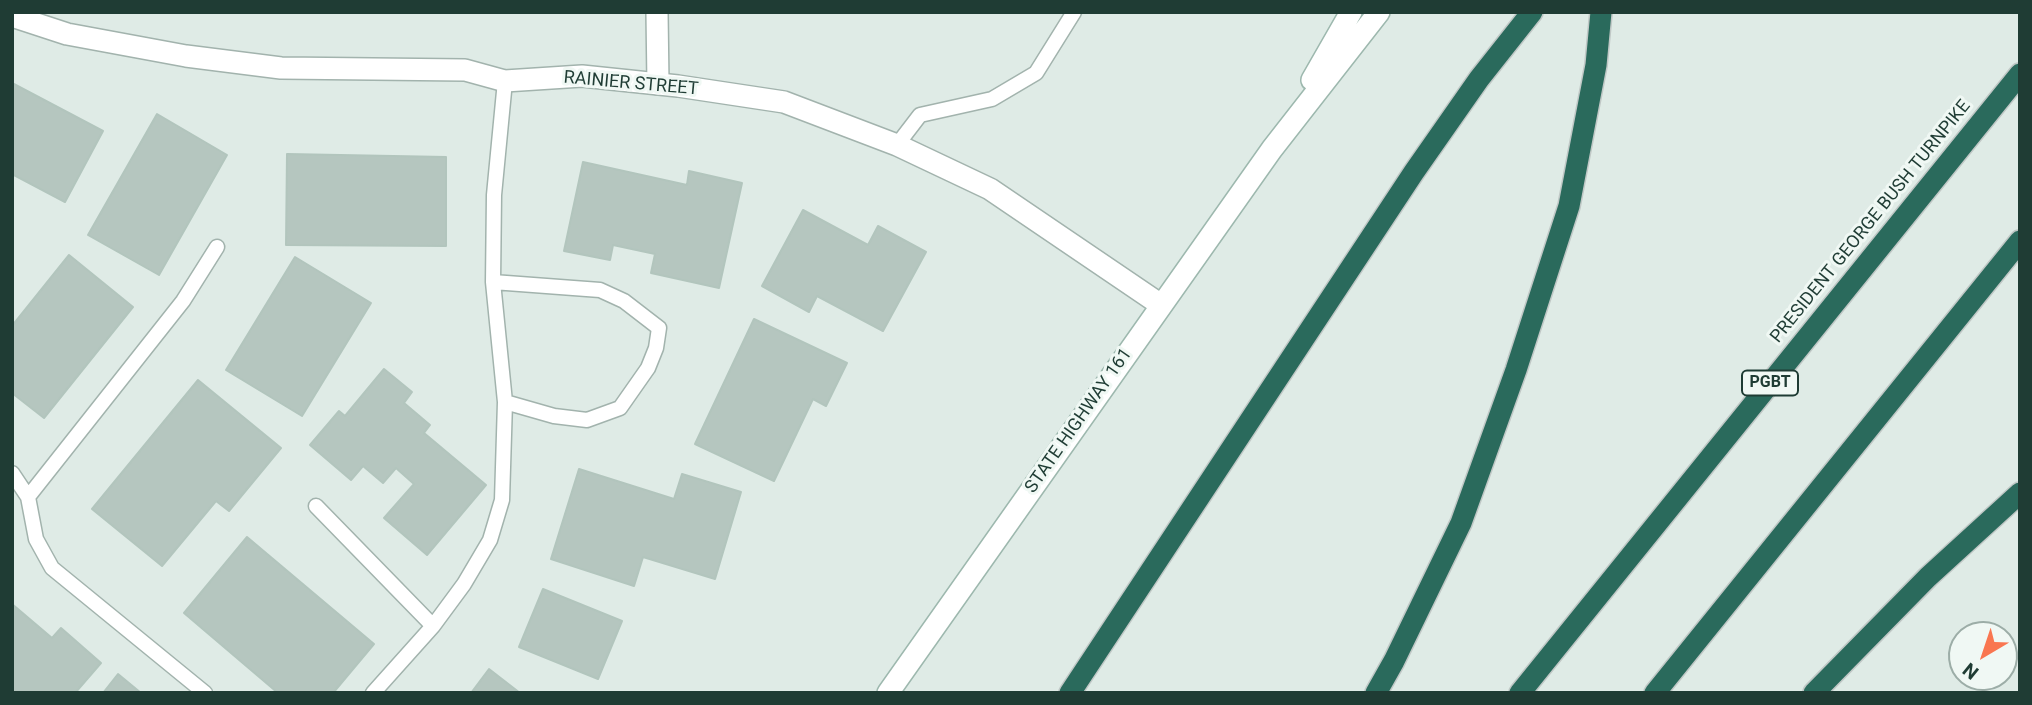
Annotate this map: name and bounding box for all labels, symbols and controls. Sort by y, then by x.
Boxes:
street label: RAINIER STREET [563,67,699,101]
street label: PRESIDENT GEORGE BUSH TURNPIKE [1766,96,1976,348]
street label: STATE HIGHWAY 161 [1021,344,1137,498]
road number: PGBT [1742,370,1798,396]
north arrow [1948,621,2018,691]
text: N [1958,658,1983,684]

